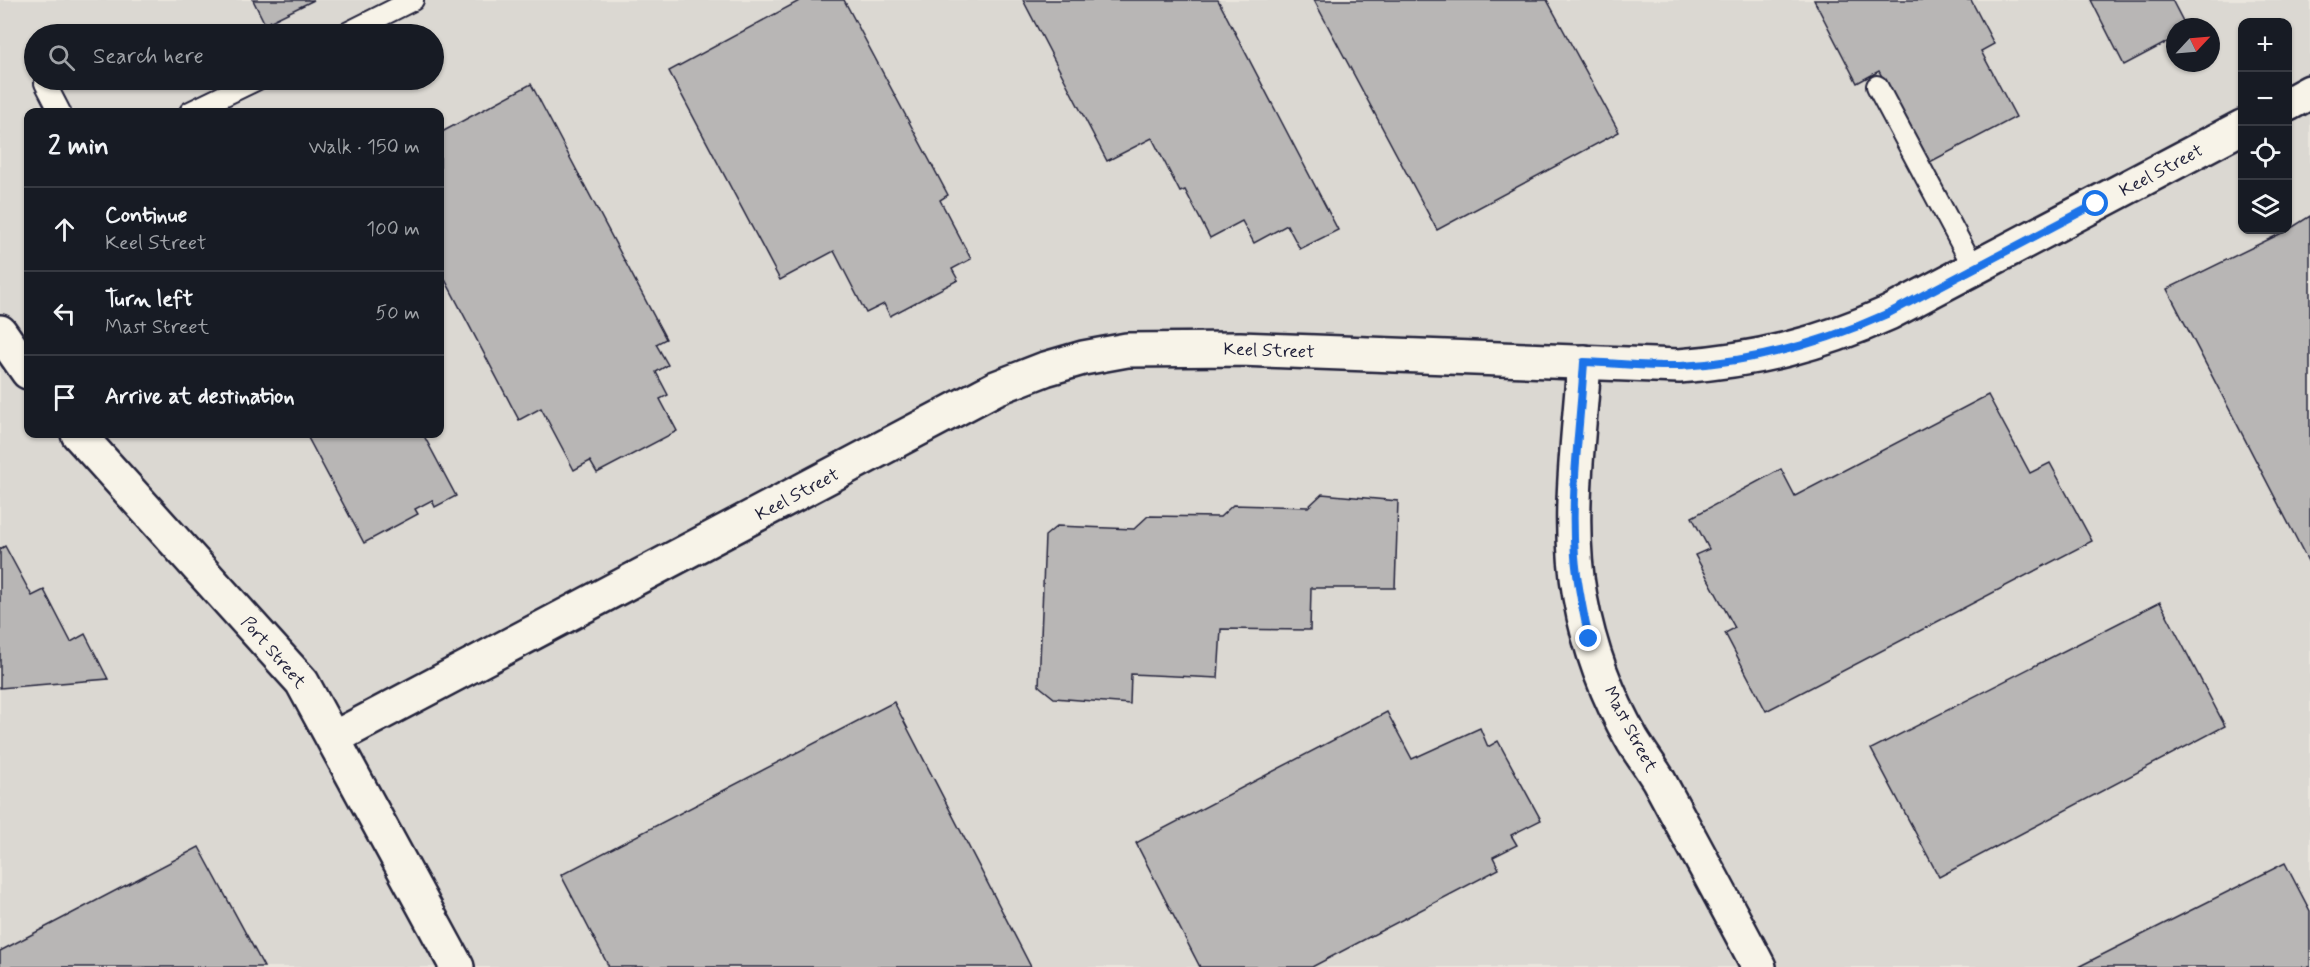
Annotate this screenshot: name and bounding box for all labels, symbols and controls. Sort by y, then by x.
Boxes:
north arrow [2166,18,2220,72]
map controls [2238,18,2292,234]
button: + [2238,18,2292,72]
search box [24,24,444,90]
icon: search [45,41,78,74]
text: Search here [93,43,204,71]
button: − [2238,72,2292,126]
button: locate [2238,126,2292,180]
text: 2 min [48,130,109,164]
text: Walk · 150 m [308,134,420,161]
street label: Keel Street [2115,139,2207,203]
button: layers [2238,180,2292,234]
route start [2082,190,2108,216]
text: Continue [105,202,187,230]
icon: ahead [48,213,81,246]
text: 100 m [366,216,420,243]
text: Keel Street [105,230,207,257]
text: Turn left [105,286,193,314]
icon: left [48,297,81,330]
text: 50 m [375,300,420,327]
text: Mast Street [105,314,209,341]
street label: Keel Street [1223,337,1315,365]
icon: arrive [48,381,81,414]
text: Arrive at destination [105,383,295,411]
street label: Keel Street [751,463,843,527]
street label: Port Street [235,611,312,694]
route end [1575,625,1601,651]
street label: Mast Street [1597,682,1663,777]

